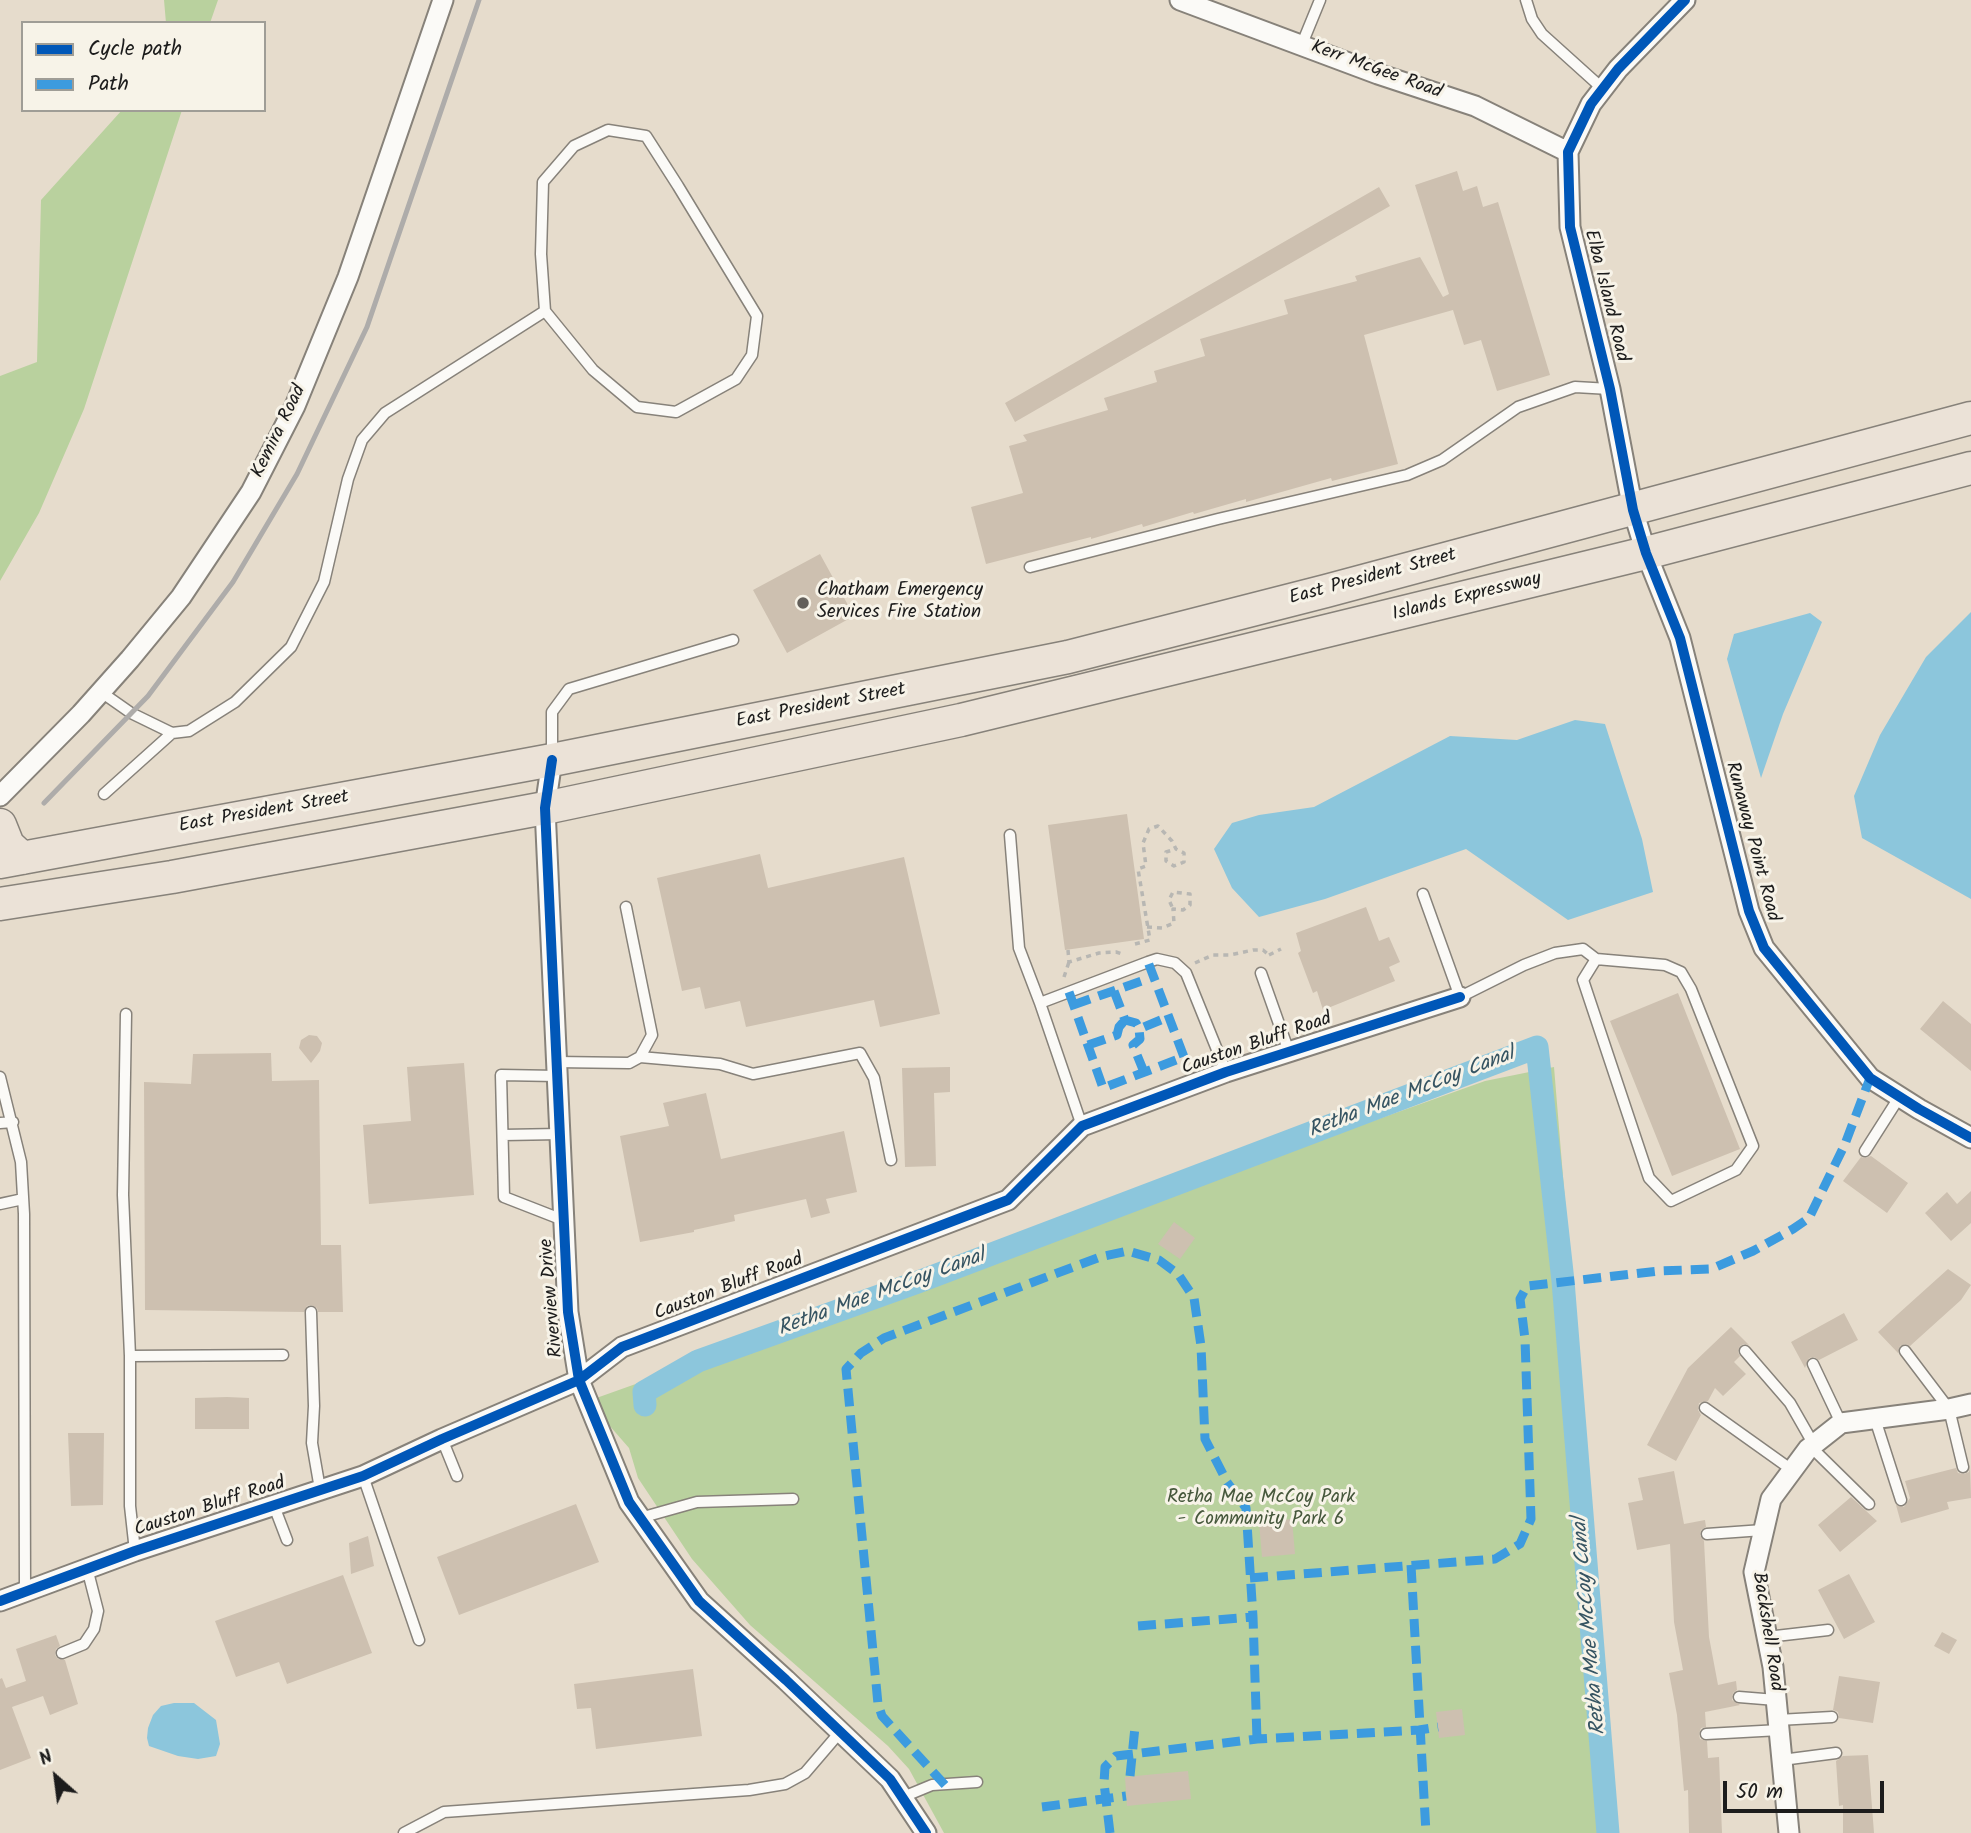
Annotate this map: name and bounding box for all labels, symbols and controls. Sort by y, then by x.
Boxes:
legend [21,21,266,112]
text: Cycle path [88,33,182,66]
street label: Kerr McGee Road [1307,37,1445,105]
text: Path [88,68,129,101]
street label: Elba Island Road [1578,228,1632,364]
street label: Kemira Road [248,382,312,482]
street label: East President Street [1287,545,1459,611]
street label: Islands Expressway [1390,568,1544,628]
place label: Chatham Emergency Services Fire Station [817,581,983,625]
marker: Chatham Emergency Services Fire Station [795,595,811,611]
street label: East President Street [734,679,908,735]
street label: Runaway Point Road [1719,760,1783,924]
street label: East President Street [177,787,351,839]
street label: Causton Bluff Road [1179,1009,1335,1081]
water label: Retha Mae McCoy Canal [1305,1043,1519,1145]
street label: Riverview Drive [536,1237,570,1359]
water label: Retha Mae McCoy Canal [775,1245,989,1343]
street label: Causton Bluff Road [652,1249,806,1327]
street label: Causton Bluff Road [132,1473,288,1543]
park label: Retha Mae McCoy Park - Community Park 6 [1167,1488,1355,1532]
water label: Retha Mae McCoy Canal [1569,1516,1613,1736]
street label: Backshell Road [1745,1571,1787,1693]
north arrow [21,1742,91,1812]
text: N [34,1742,58,1775]
scale bar [1726,1766,1887,1810]
text: 50 m [1736,1776,1783,1809]

